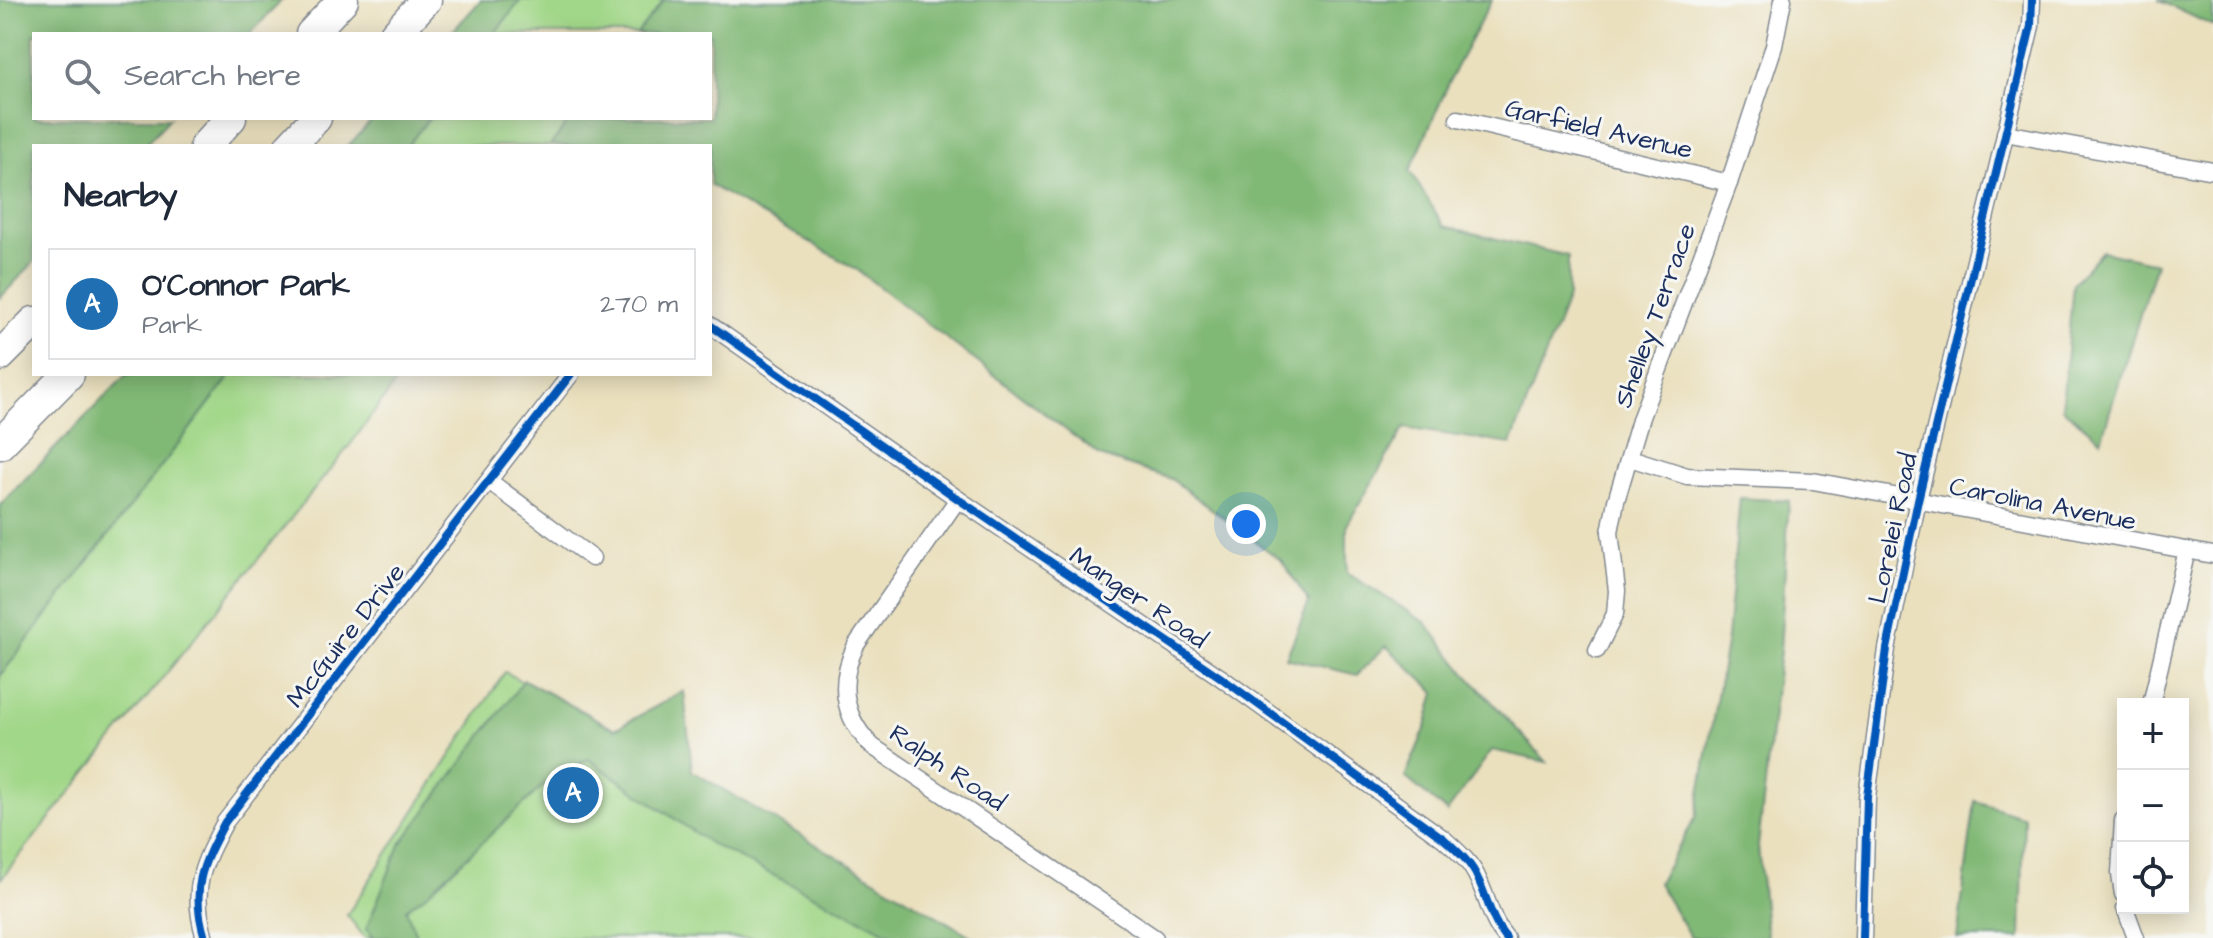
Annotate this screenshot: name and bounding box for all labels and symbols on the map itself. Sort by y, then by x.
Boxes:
street label: Garfield Avenue [1502,90,1696,168]
street label: Shelley Terrace [1605,218,1707,413]
street label: Lorelei Road [1859,450,1927,607]
street label: Carolina Avenue [1946,468,2139,540]
your location [1226,504,1266,544]
street label: Manger Road [1061,538,1215,659]
street label: McGuire Drive [278,556,414,716]
street label: Ralph Road [882,716,1013,820]
pin: A [547,763,599,823]

